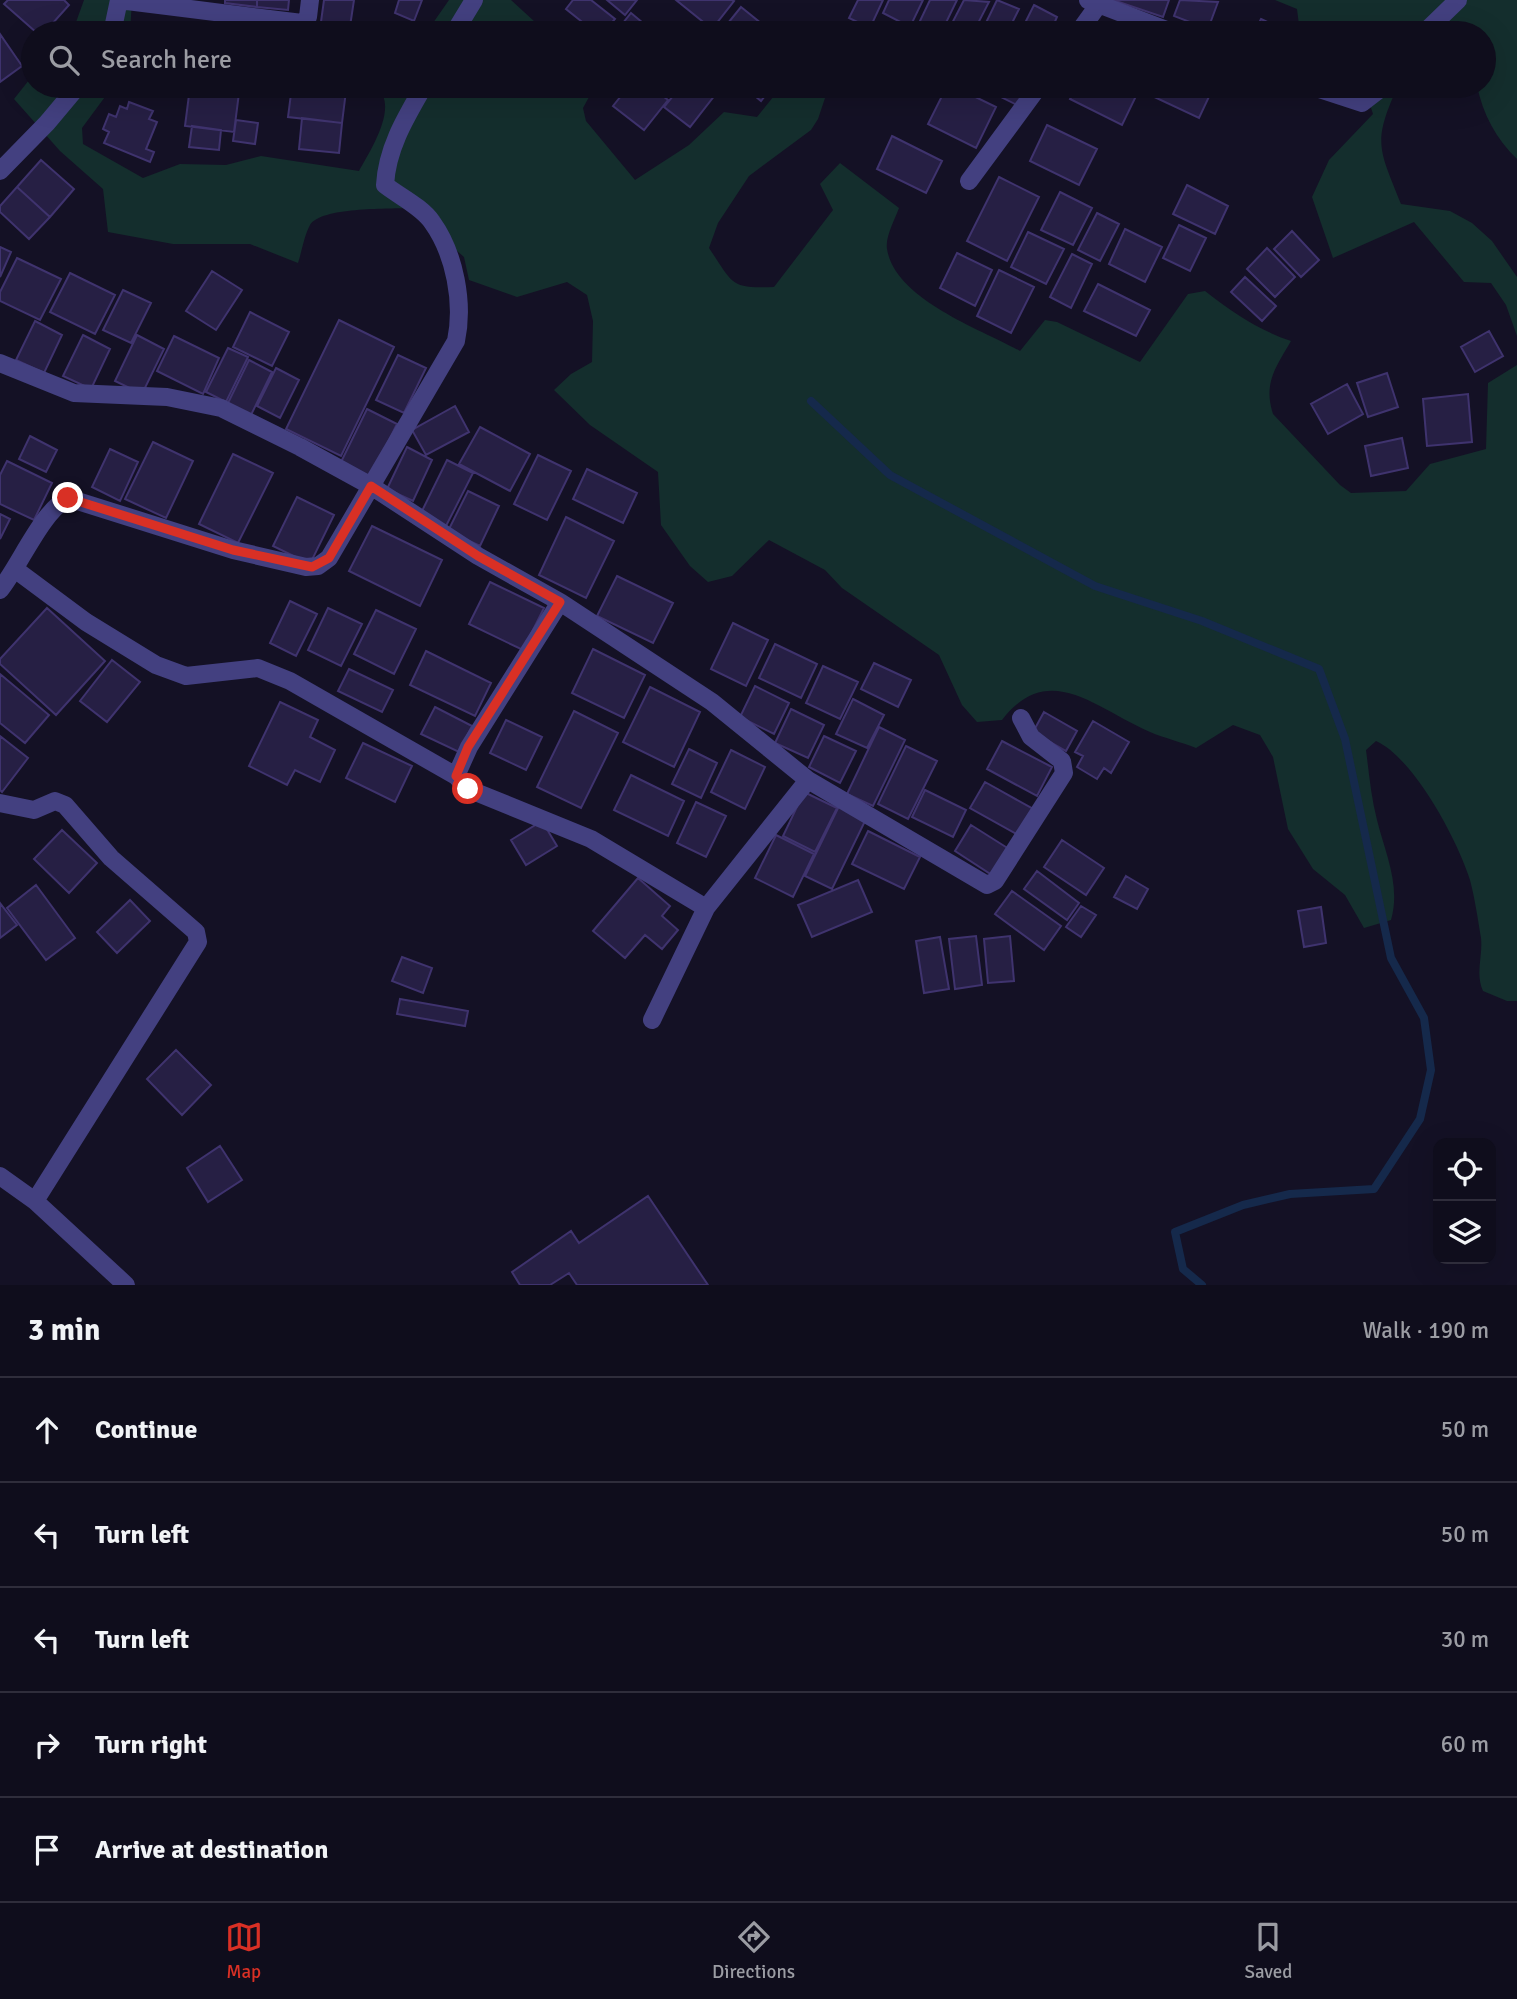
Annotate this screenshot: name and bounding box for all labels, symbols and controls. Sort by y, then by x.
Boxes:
search box [21,21,1496,98]
icon: search [45,41,83,79]
text: Search here [101,44,232,76]
route end [52,482,83,513]
route start [452,773,483,804]
map controls [1433,1138,1496,1264]
button: locate [1433,1138,1496,1201]
button: layers [1433,1201,1496,1264]
text: 3 min [28,1312,100,1349]
text: Walk · 190 m [1363,1316,1489,1345]
icon: ahead [28,1411,66,1449]
text: Continue [95,1414,197,1446]
text: 50 m [1441,1415,1489,1444]
icon: left [28,1516,66,1554]
text: Turn left [95,1519,189,1551]
text: 50 m [1441,1520,1489,1549]
icon: left [28,1621,66,1659]
text: Turn left [95,1624,189,1656]
text: 30 m [1441,1625,1489,1654]
icon: right [28,1726,66,1764]
text: Turn right [95,1729,207,1761]
text: 60 m [1441,1730,1489,1759]
icon: arrive [28,1831,66,1869]
text: Arrive at destination [95,1834,328,1866]
tab: Map [225,1918,263,1984]
tab: Directions [712,1918,795,1984]
tab: Saved [1244,1918,1292,1984]

